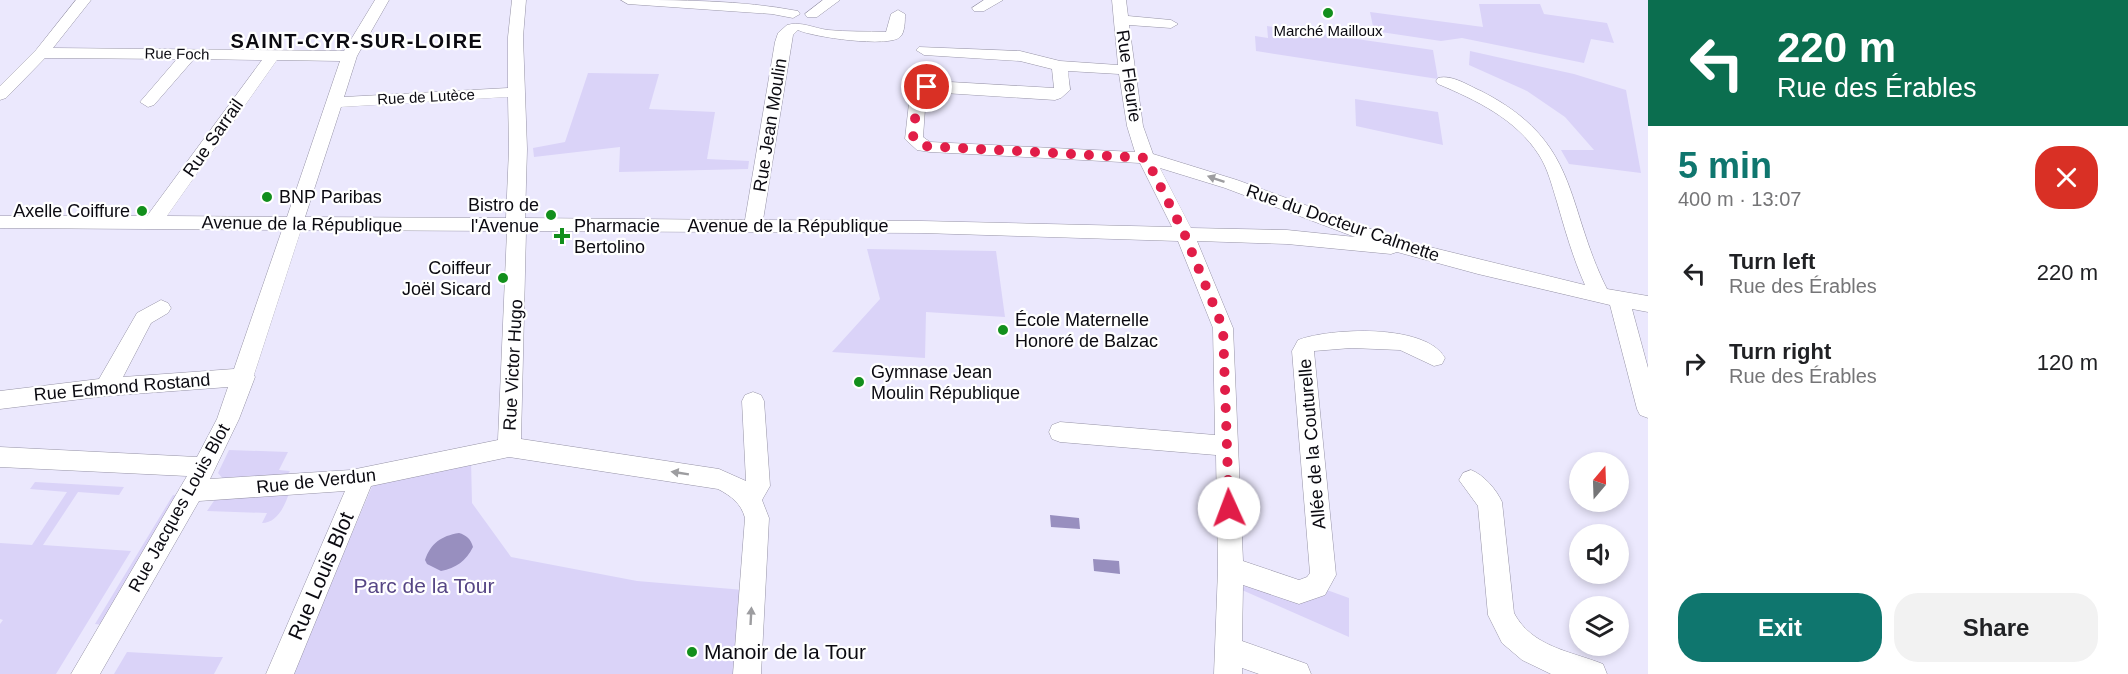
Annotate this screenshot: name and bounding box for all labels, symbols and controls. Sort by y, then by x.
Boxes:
marker: Marché Mailloux [1321,6,1335,20]
place label: Marché Mailloux [1273,22,1383,39]
icon: left [1678,24,1756,102]
text: 220 m [1777,24,1896,71]
street label: Rue Fleurie [1113,29,1145,123]
district label: SAINT-CYR-SUR-LOIRE [231,30,483,52]
street label: Rue Foch [144,44,210,63]
street label: Rue Jean Moulin [750,57,790,193]
pin [901,61,952,112]
icon: arrive [910,70,943,103]
text: Rue des Érables [1777,73,1977,103]
street label: Rue de Lutèce [377,85,475,108]
street label: Rue Sarrail [179,95,247,181]
text: 5 min [1678,145,1772,186]
button: close [2035,146,2098,209]
one-way arrow [1207,173,1225,183]
street label: Rue du Docteur Calmette [1244,180,1442,266]
place label: BNP Paribas [279,187,382,207]
text: 400 m · 13:07 [1678,188,1801,210]
marker: BNP Paribas [260,190,274,204]
place label: Bistro de l'Avenue [468,195,539,236]
place label: Axelle Coiffure [13,201,130,221]
marker: Axelle Coiffure [135,204,149,218]
marker: Bistro de l'Avenue [544,208,558,222]
street label: Avenue de la République [201,212,403,236]
place label: Pharmacie Bertolino [574,216,660,257]
street label: Avenue de la République [688,216,888,236]
marker: Pharmacie Bertolino [555,229,569,243]
text: Turn left [1729,249,1815,274]
icon: left [1678,257,1711,290]
place label: Coiffeur Joël Sicard [402,258,491,299]
text: 220 m [2037,260,2098,285]
marker: Coiffeur Joël Sicard [496,271,510,285]
text: Rue des Érables [1729,275,1877,297]
street label: Rue Victor Hugo [500,299,526,431]
place label: École Maternelle Honoré de Balzac [1015,310,1158,351]
marker: École Maternelle Honoré de Balzac [996,323,1010,337]
text: Turn right [1729,339,1831,364]
icon: right [1678,347,1711,380]
text: 120 m [2037,350,2098,375]
street label: Allée de la Couturelle [1295,358,1329,530]
place label: Gymnase Jean Moulin République [871,362,1020,403]
text: Rue des Érables [1729,365,1877,387]
street label: Rue Edmond Rostand [33,369,211,405]
marker: Gymnase Jean Moulin République [852,375,866,389]
street label: Rue Jacques Louis Blot [124,420,234,596]
north arrow [1569,452,1629,512]
map controls [1569,452,1629,656]
street label: Rue de Verdun [255,465,377,497]
one-way arrow [671,469,690,478]
position arrow [1197,476,1261,540]
street label: Rue Louis Blot [283,508,358,643]
button: sound [1569,524,1629,584]
park label: Parc de la Tour [354,574,494,597]
button: Exit [1678,593,1882,662]
button: Share [1894,593,2098,662]
button: layers [1569,596,1629,656]
one-way arrow [746,606,755,625]
place label: Manoir de la Tour [704,640,866,663]
marker: Manoir de la Tour [685,645,699,659]

